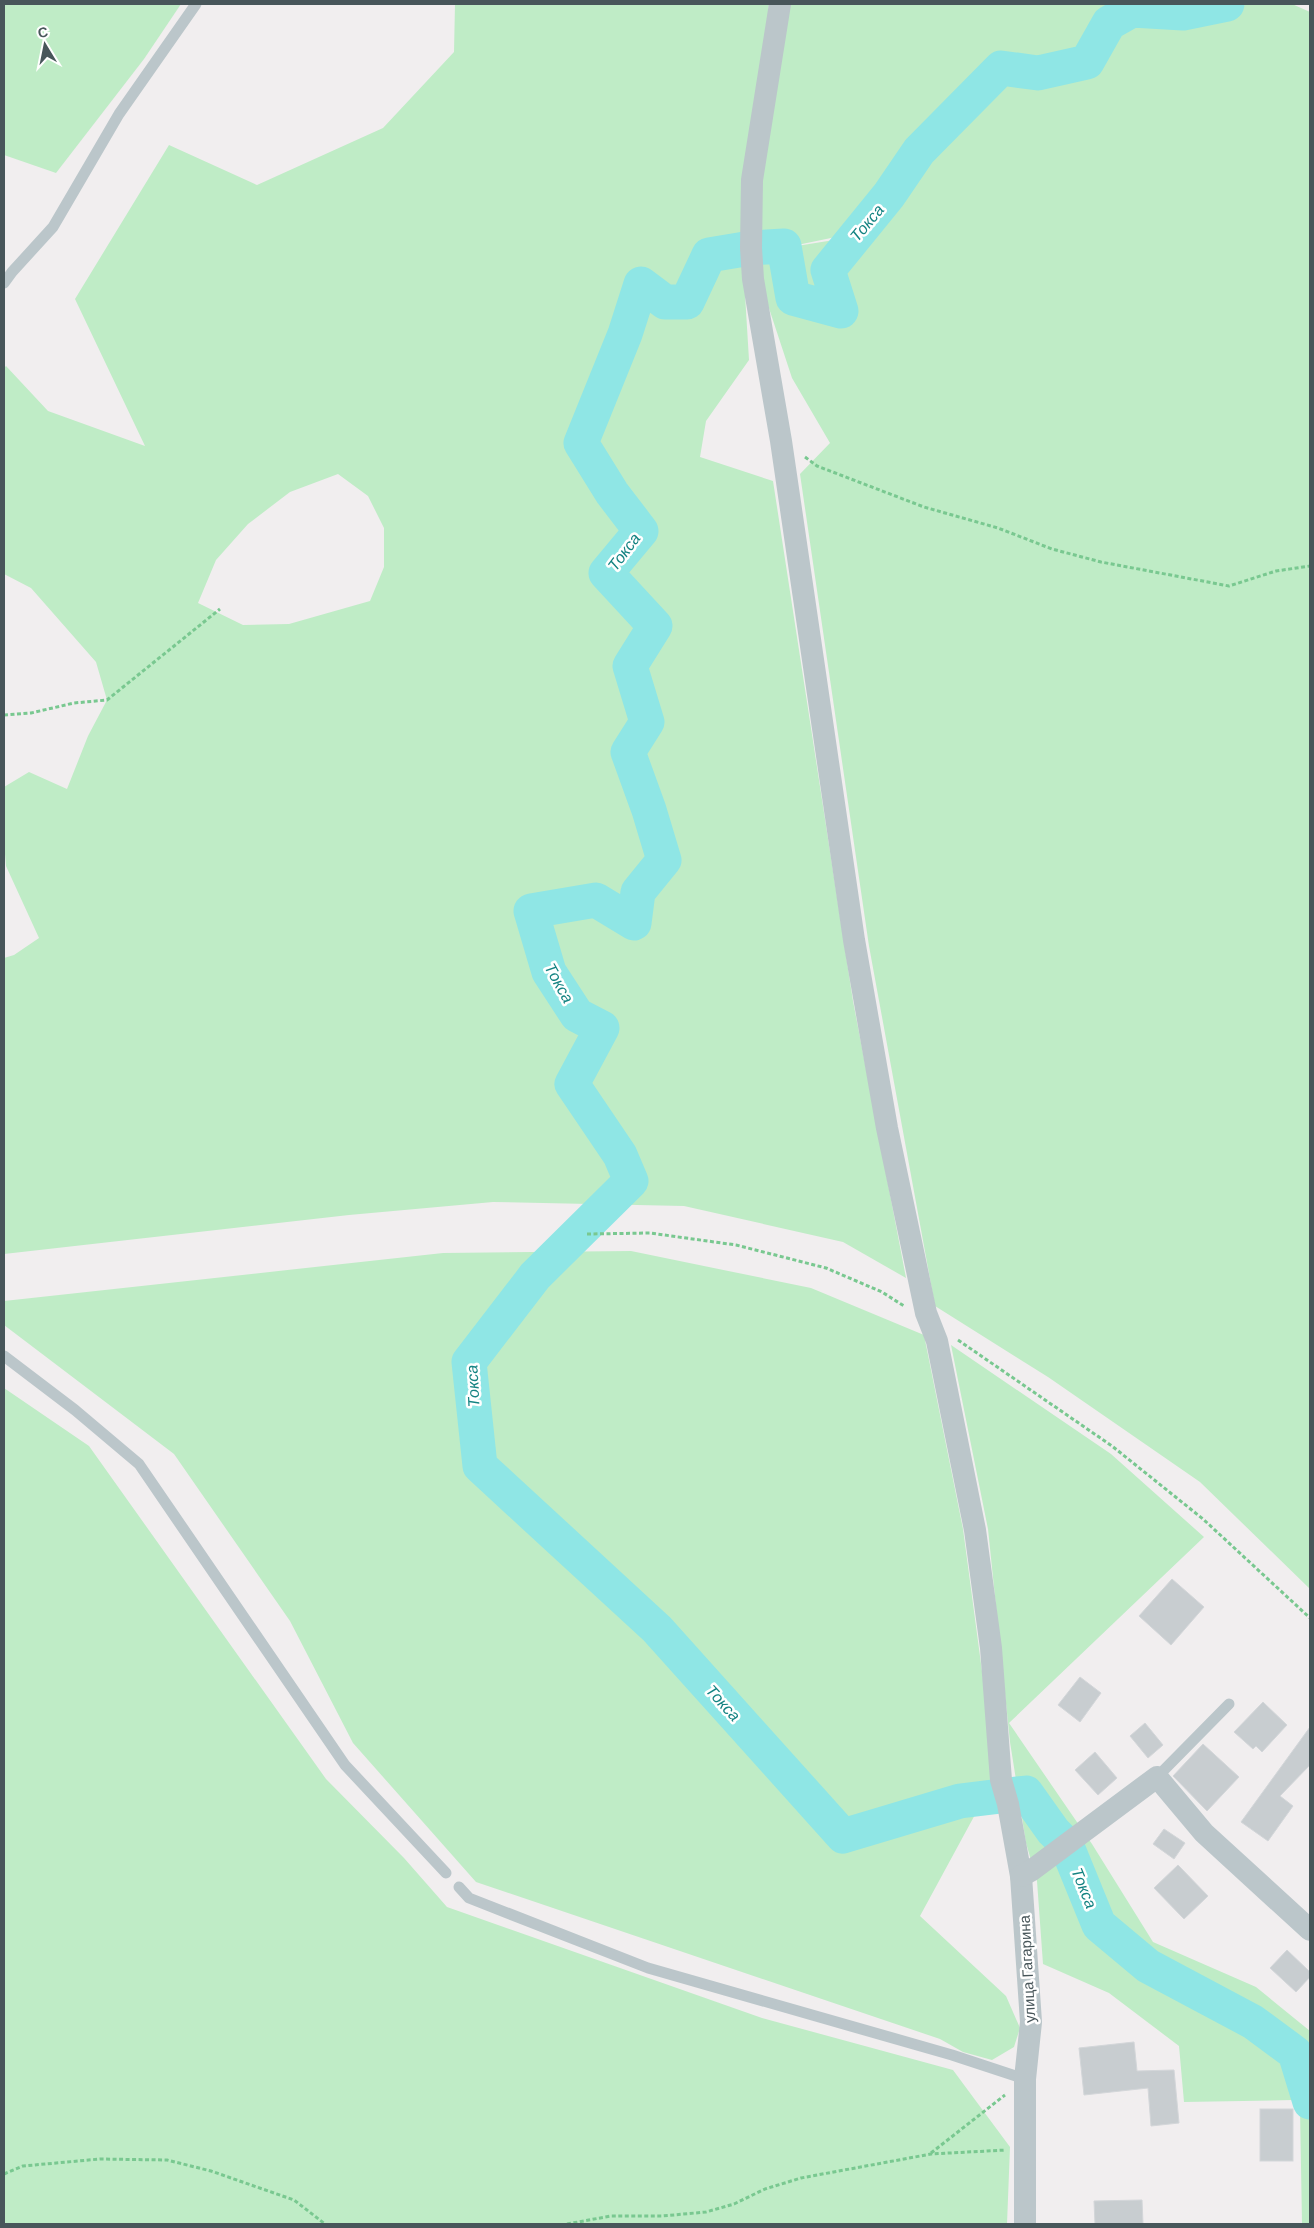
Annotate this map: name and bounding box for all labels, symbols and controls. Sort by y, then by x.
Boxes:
north arrow [20,20,70,70]
text: С [36,23,49,41]
water label: Токса [847,201,887,245]
water label: Токса [604,530,644,574]
water label: Токса [541,960,577,1006]
water label: Токса [463,1364,483,1408]
water label: Токса [702,1682,744,1725]
water label: Токса [1068,1865,1100,1911]
street label: улица Гагарина [1016,1914,1038,2023]

